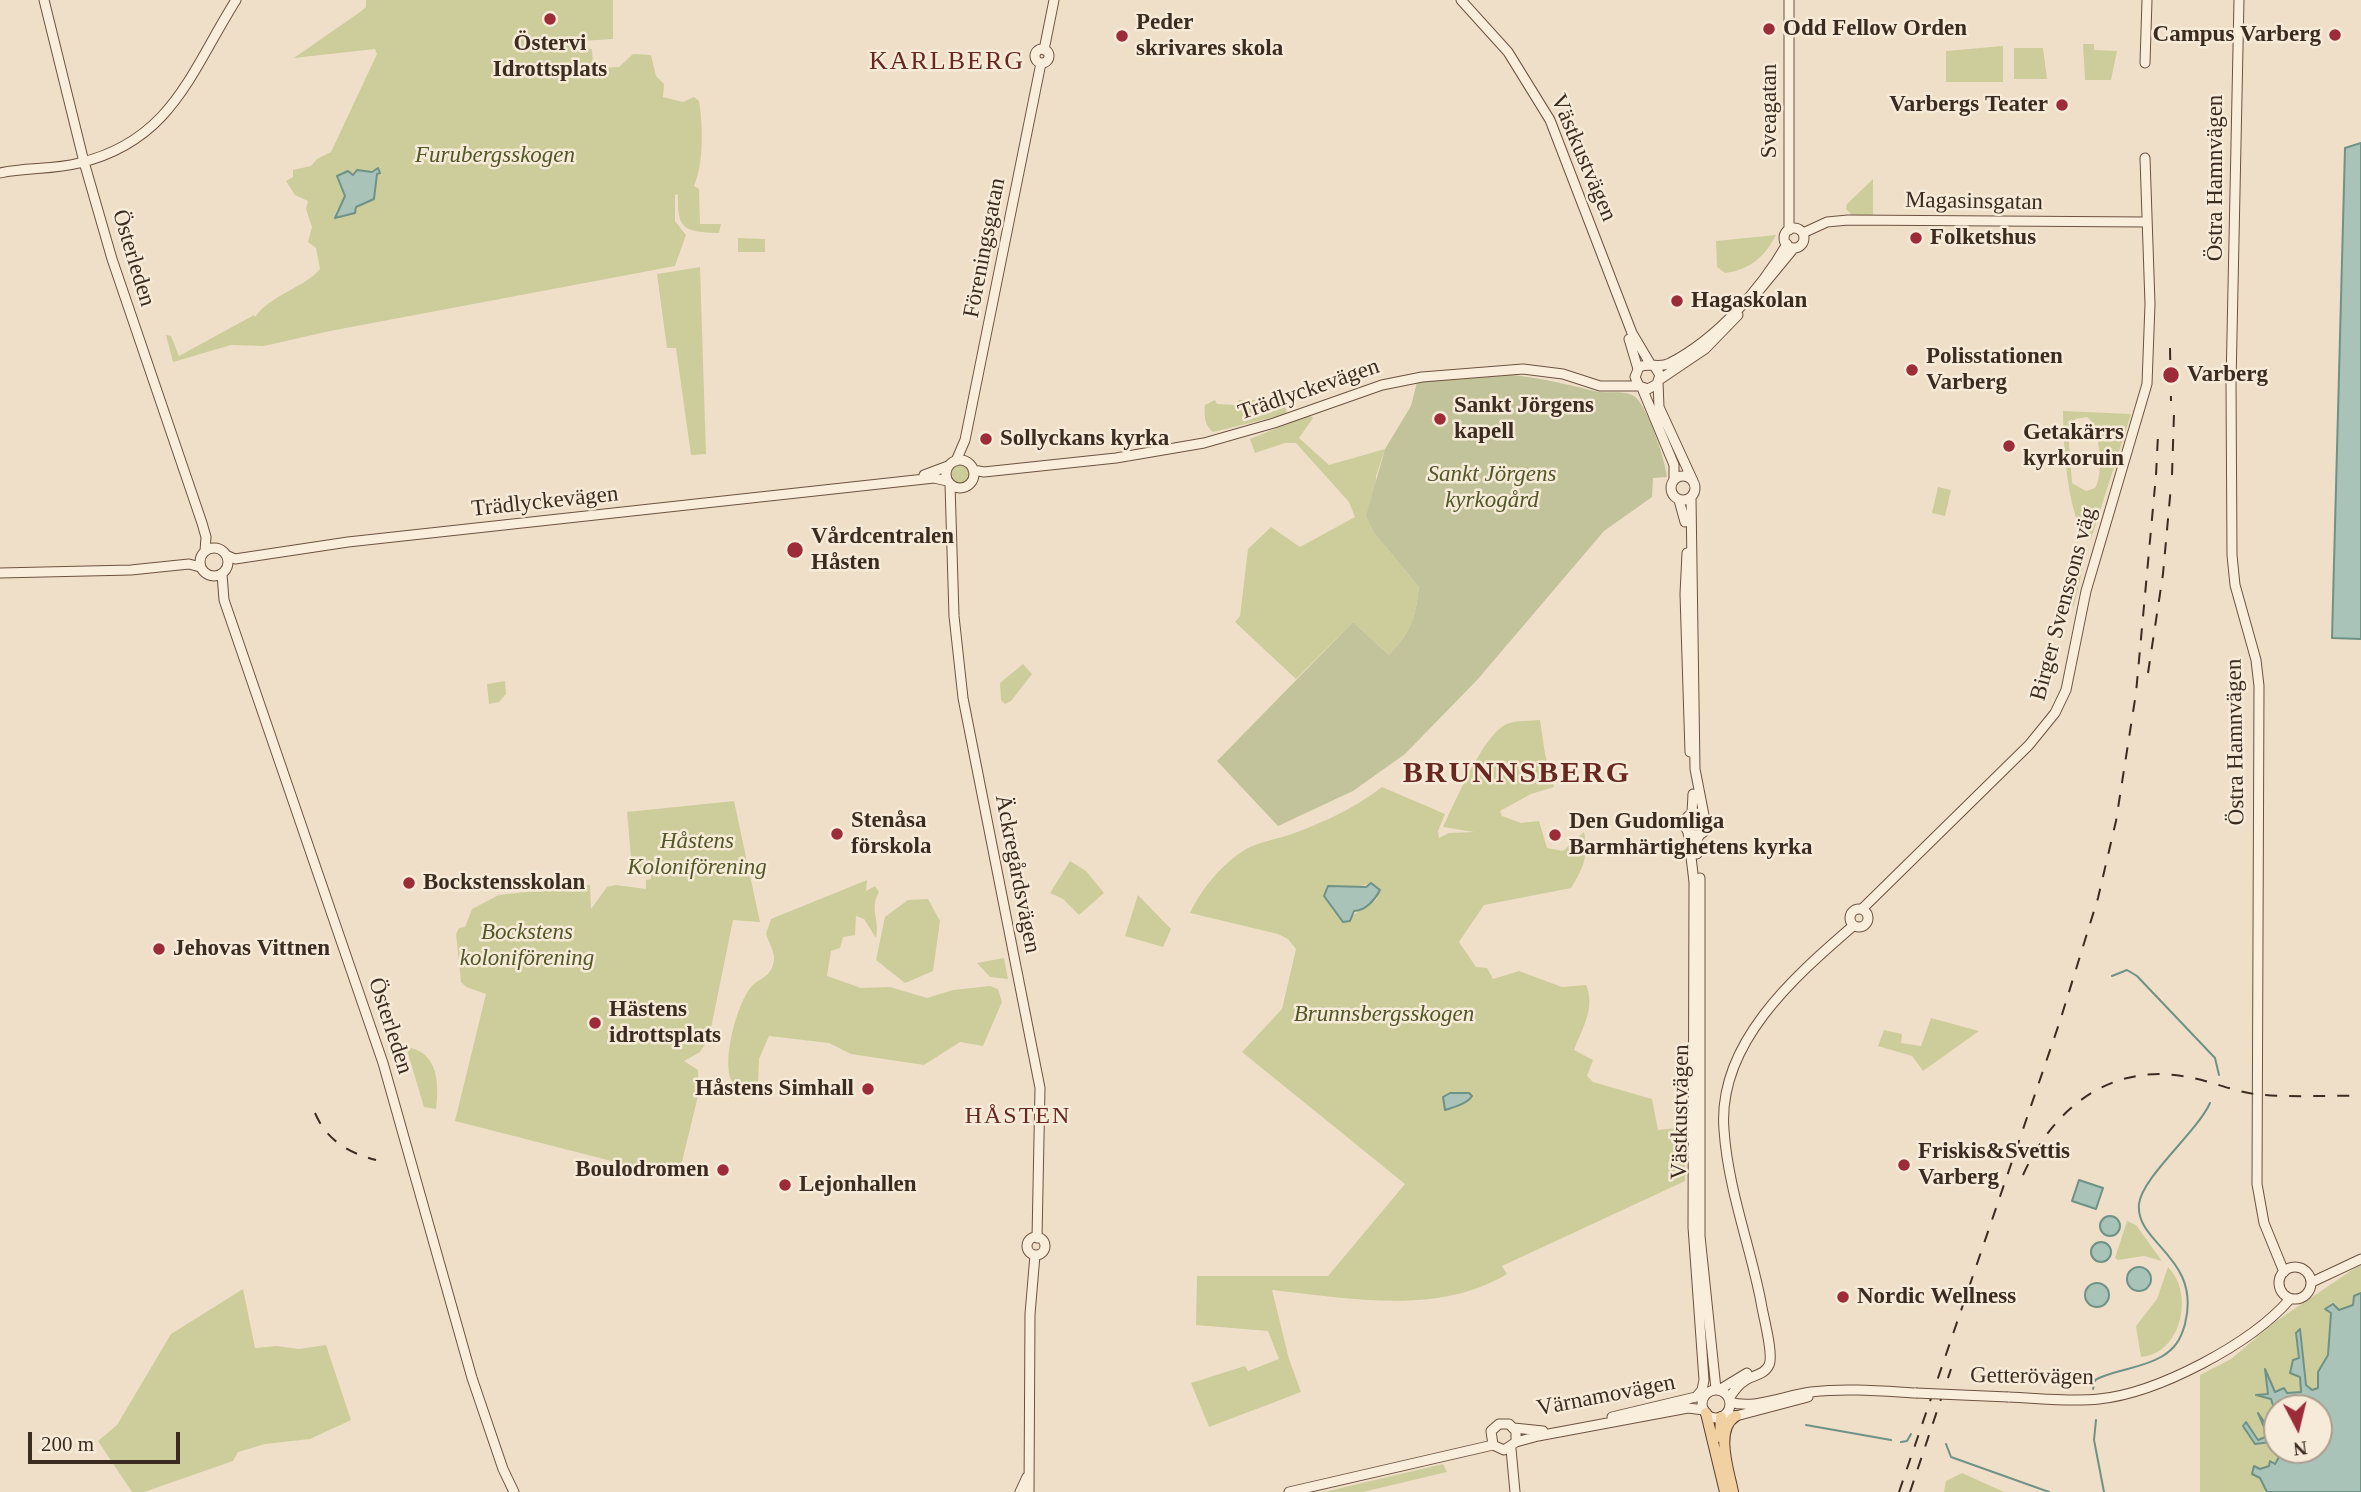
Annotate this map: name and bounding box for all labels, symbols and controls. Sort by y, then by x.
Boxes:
place label: Peder skrivares skola [1136,9,1283,63]
marker: Östervi Idrottsplats [542,11,558,27]
place label: Odd Fellow Orden [1783,15,1967,43]
marker: Odd Fellow Orden [1761,21,1777,37]
place label: Campus Varberg [2153,21,2321,49]
marker: Campus Varberg [2327,27,2343,43]
marker: Peder skrivares skola [1114,28,1130,44]
place label: Östervi Idrottsplats [493,30,607,84]
district label: KARLBERG [870,46,1024,78]
street label: Sveagatan [1756,64,1784,158]
street label: Västkustvägen [1544,90,1622,226]
place label: Varbergs Teater [1889,91,2048,119]
street label: Östra Hamnvägen [2202,95,2230,261]
marker: Varbergs Teater [2054,97,2070,113]
park label: Furubergsskogen [415,142,575,170]
street label: Föreningsgatan [958,176,1012,320]
street label: Magasinsgatan [1905,187,2043,217]
street label: Österleden [105,206,161,310]
place label: Folketshus [1930,224,2036,252]
marker: Folketshus [1908,230,1924,246]
place label: Hagaskolan [1691,287,1807,315]
marker: Hagaskolan [1669,293,1685,309]
place label: Polisstationen Varberg [1926,343,2063,397]
street label: Trädlyckevägen [1235,353,1383,427]
place label: Varberg [2187,361,2268,389]
marker: Polisstationen Varberg [1904,362,1920,378]
marker: Varberg [2161,365,2181,385]
place label: Sankt Jörgens kapell [1454,392,1594,446]
marker: Sankt Jörgens kapell [1432,411,1448,427]
place label: Getakärrs kyrkoruin [2023,419,2124,473]
place label: Sollyckans kyrka [1000,425,1169,453]
marker: Sollyckans kyrka [978,431,994,447]
marker: Getakärrs kyrkoruin [2001,438,2017,454]
park label: Sankt Jörgens kyrkogård [1428,461,1556,515]
street label: Trädlyckevägen [470,481,620,523]
street label: Birger Svenssons väg [2025,504,2103,704]
place label: Vårdcentralen Håsten [811,523,954,577]
marker: Vårdcentralen Håsten [785,540,805,560]
street label: Östra Hamnvägen [2221,658,2251,826]
district label: BRUNNSBERG [1404,756,1630,792]
street label: Äckregårdsvägen [988,792,1046,956]
place label: Stenåsa förskola [851,807,931,861]
place label: Den Gudomliga Barmhärtighetens kyrka [1569,808,1812,862]
marker: Stenåsa förskola [829,826,845,842]
marker: Den Gudomliga Barmhärtighetens kyrka [1547,827,1563,843]
park label: Håstens Koloniförening [627,828,767,882]
place label: Bockstensskolan [423,869,585,897]
marker: Bockstensskolan [401,875,417,891]
park label: Bockstens koloniförening [460,919,594,973]
place label: Jehovas Vittnen [173,935,330,963]
marker: Jehovas Vittnen [151,941,167,957]
street label: Österleden [361,974,419,1078]
place label: Hästens idrottsplats [609,996,721,1050]
park label: Brunnsbergsskogen [1294,1001,1474,1029]
marker: Hästens idrottsplats [587,1015,603,1031]
street label: Västkustvägen [1666,1044,1696,1180]
place label: Håstens Simhall [695,1075,854,1103]
marker: Håstens Simhall [860,1081,876,1097]
district label: HÅSTEN [965,1103,1071,1131]
place label: Friskis&Svettis Varberg [1918,1138,2070,1192]
place label: Boulodromen [575,1156,709,1184]
marker: Friskis&Svettis Varberg [1896,1157,1912,1173]
marker: Boulodromen [715,1162,731,1178]
place label: Lejonhallen [799,1171,917,1199]
marker: Lejonhallen [777,1177,793,1193]
place label: Nordic Wellness [1857,1283,2016,1311]
marker: Nordic Wellness [1835,1289,1851,1305]
street label: Getterövägen [1970,1362,2094,1392]
street label: Värnamovägen [1534,1369,1678,1423]
north arrow [2263,1394,2333,1464]
scale bar [32,1418,184,1462]
text: 200 m [41,1432,94,1456]
text: N [2292,1437,2308,1460]

